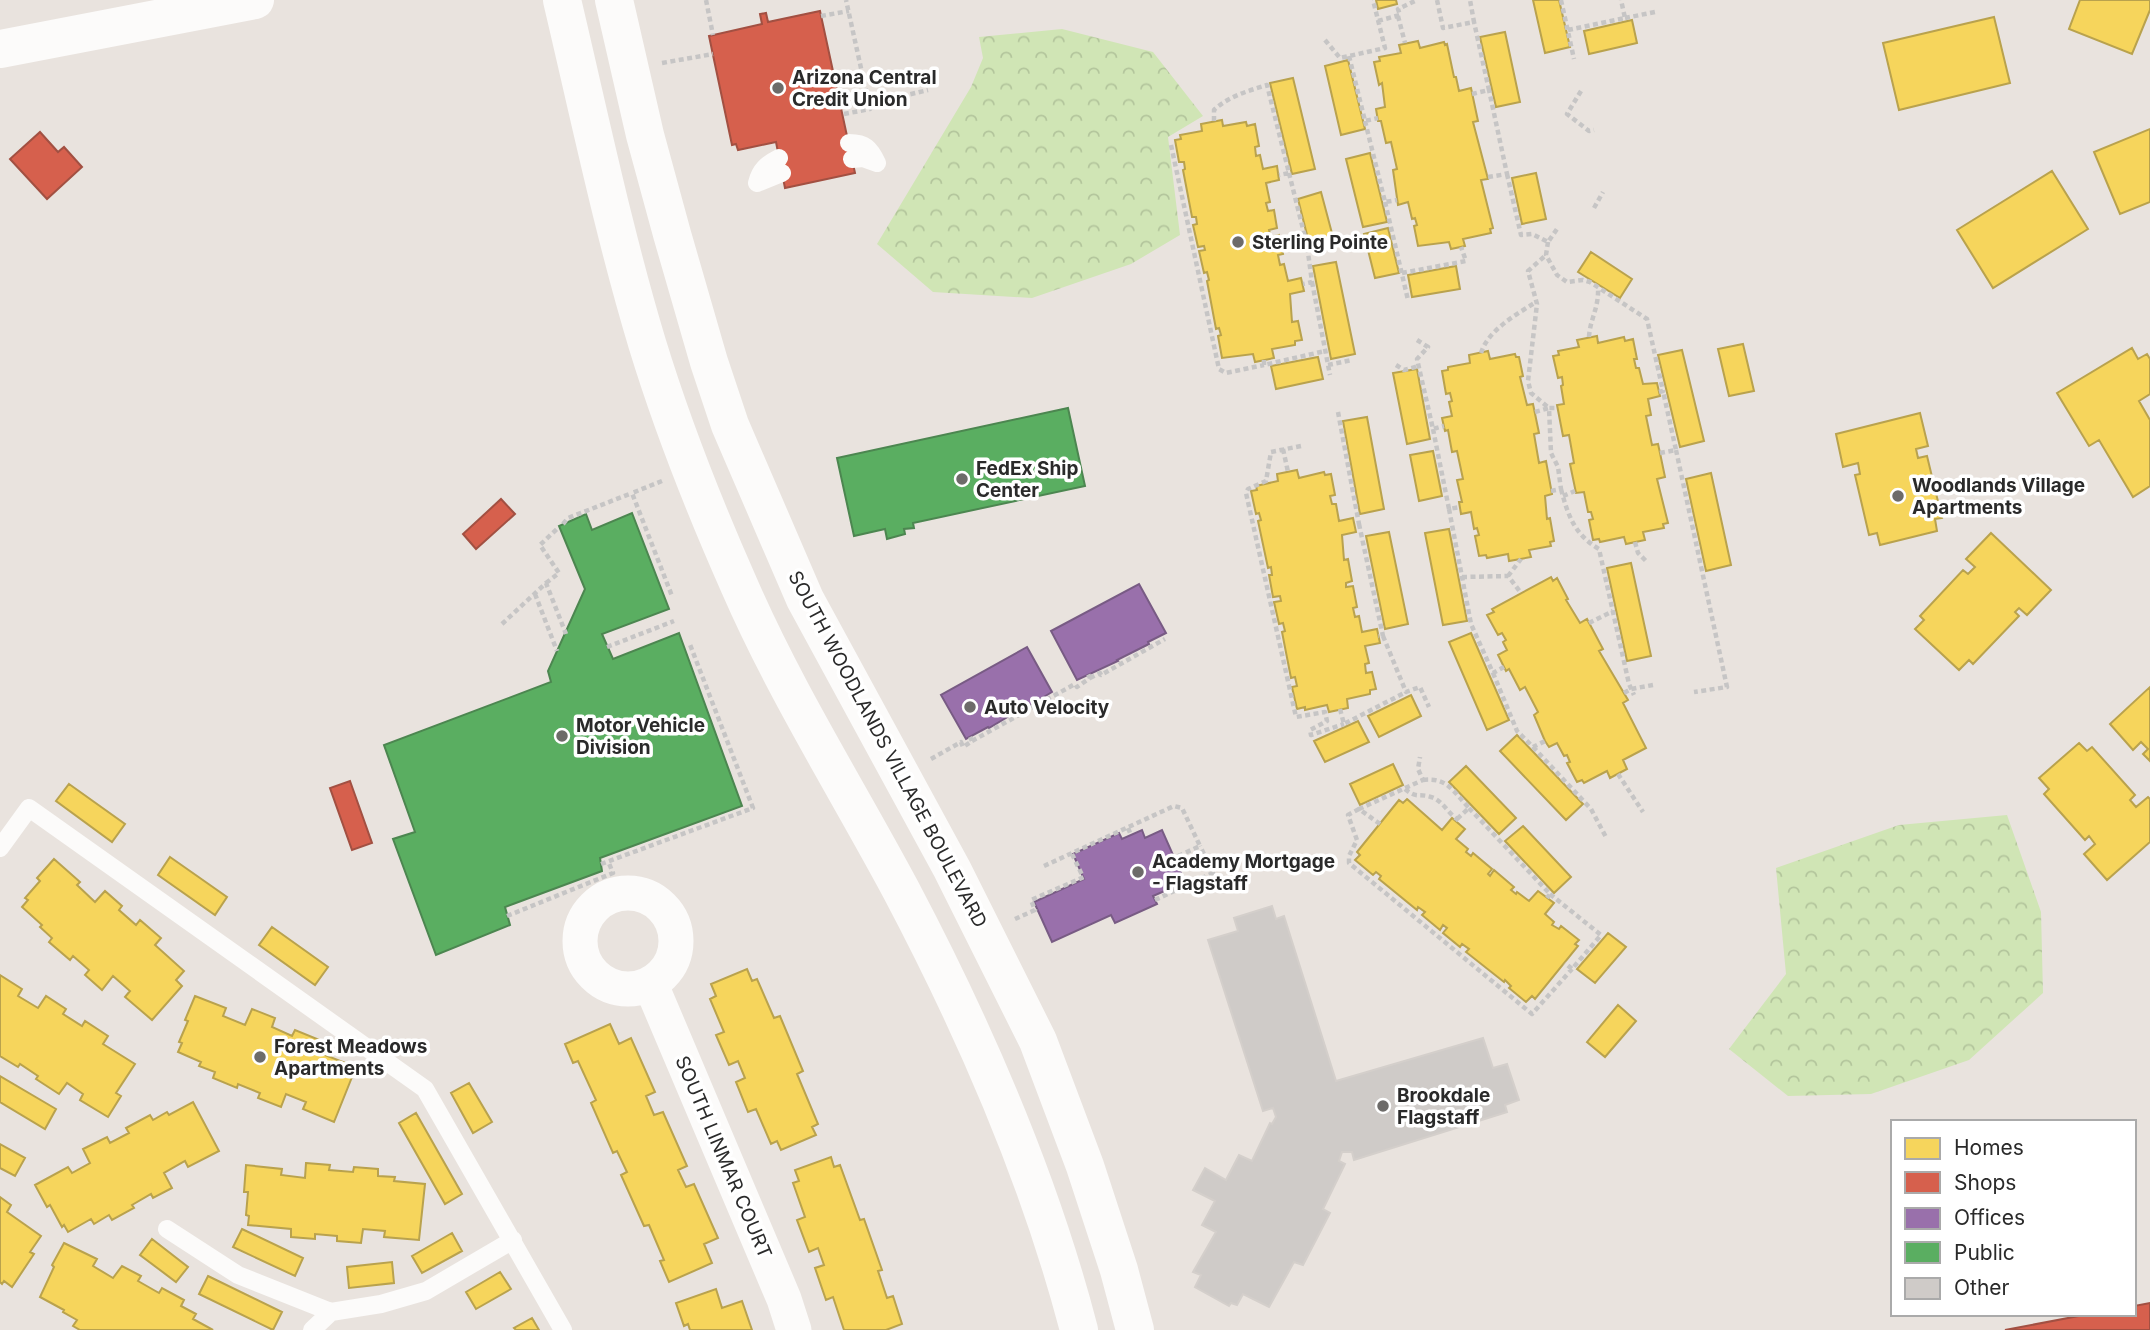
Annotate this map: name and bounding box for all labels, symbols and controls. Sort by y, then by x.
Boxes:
place label: Arizona Central Credit Union [792,66,937,111]
marker: Arizona Central Credit Union [770,80,786,96]
place label: Sterling Pointe [1252,231,1388,254]
marker: Sterling Pointe [1230,234,1246,250]
place label: FedEx Ship Center [976,457,1078,502]
marker: FedEx Ship Center [954,471,970,487]
place label: Woodlands Village Apartments [1912,474,2085,519]
marker: Woodlands Village Apartments [1890,488,1906,504]
street label: SOUTH WOODLANDS VILLAGE BOULEVARD [783,567,992,932]
place label: Auto Velocity [984,696,1110,719]
marker: Auto Velocity [962,699,978,715]
place label: Motor Vehicle Division [576,714,705,759]
marker: Motor Vehicle Division [554,728,570,744]
place label: Academy Mortgage - Flagstaff [1152,850,1335,895]
marker: Academy Mortgage - Flagstaff [1130,864,1146,880]
place label: Forest Meadows Apartments [274,1035,427,1080]
marker: Forest Meadows Apartments [252,1049,268,1065]
street label: SOUTH LINMAR COURT [670,1053,777,1262]
place label: Brookdale Flagstaff [1397,1084,1490,1129]
marker: Brookdale Flagstaff [1375,1098,1391,1114]
legend [1891,1120,2136,1316]
text: Homes [1954,1135,2024,1160]
text: Shops [1954,1170,2016,1195]
text: Offices [1954,1205,2025,1230]
text: Public [1954,1240,2015,1265]
text: Other [1954,1275,2010,1300]

